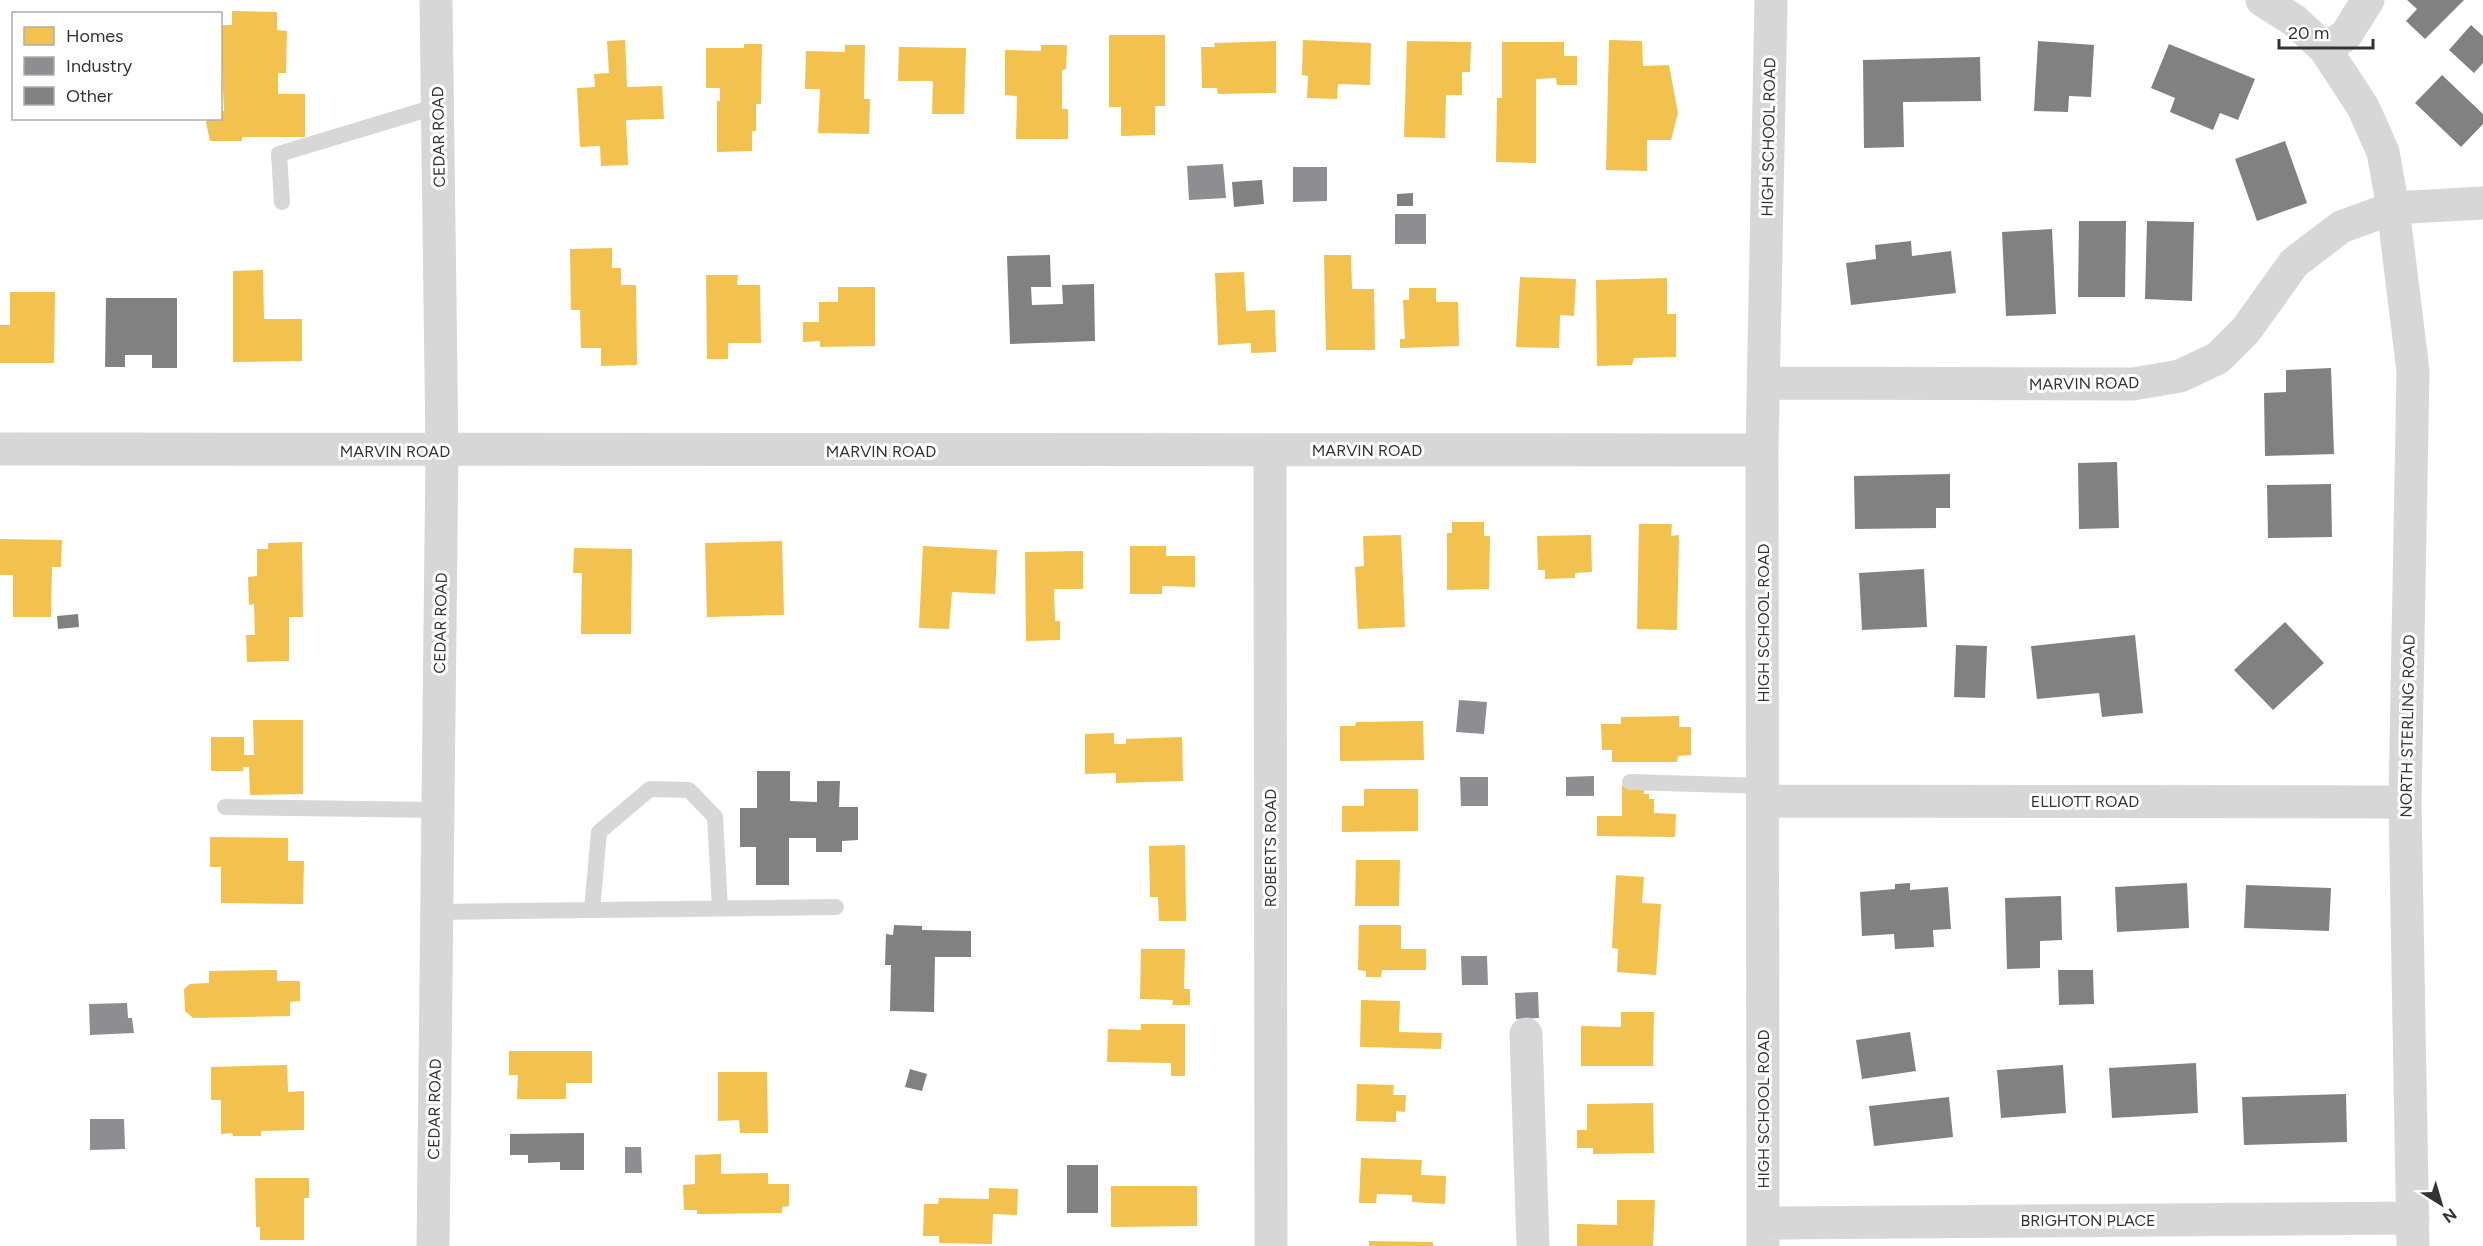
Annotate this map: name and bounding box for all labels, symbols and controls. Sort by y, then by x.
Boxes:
legend [12,12,222,120]
scale bar [2279,12,2374,50]
text: 20 m [2288,22,2329,44]
text: Homes [66,25,124,47]
text: Industry [66,55,133,77]
street label: HIGH SCHOOL ROAD [1758,57,1779,217]
text: Other [66,85,113,107]
street label: CEDAR ROAD [428,86,449,188]
street label: MARVIN ROAD [2029,373,2139,394]
street label: MARVIN ROAD [1312,441,1422,460]
street label: MARVIN ROAD [340,442,450,461]
street label: MARVIN ROAD [826,442,936,461]
street label: HIGH SCHOOL ROAD [1754,543,1773,703]
street label: CEDAR ROAD [430,572,451,674]
street label: NORTH STERLING ROAD [2396,634,2419,818]
street label: ROBERTS ROAD [1261,789,1280,907]
street label: ELLIOTT ROAD [2031,792,2139,811]
street label: HIGH SCHOOL ROAD [1754,1029,1773,1189]
street label: CEDAR ROAD [424,1058,445,1160]
north arrow [2411,1174,2471,1234]
text: N [2439,1204,2460,1227]
street label: BRIGHTON PLACE [2021,1211,2155,1230]

